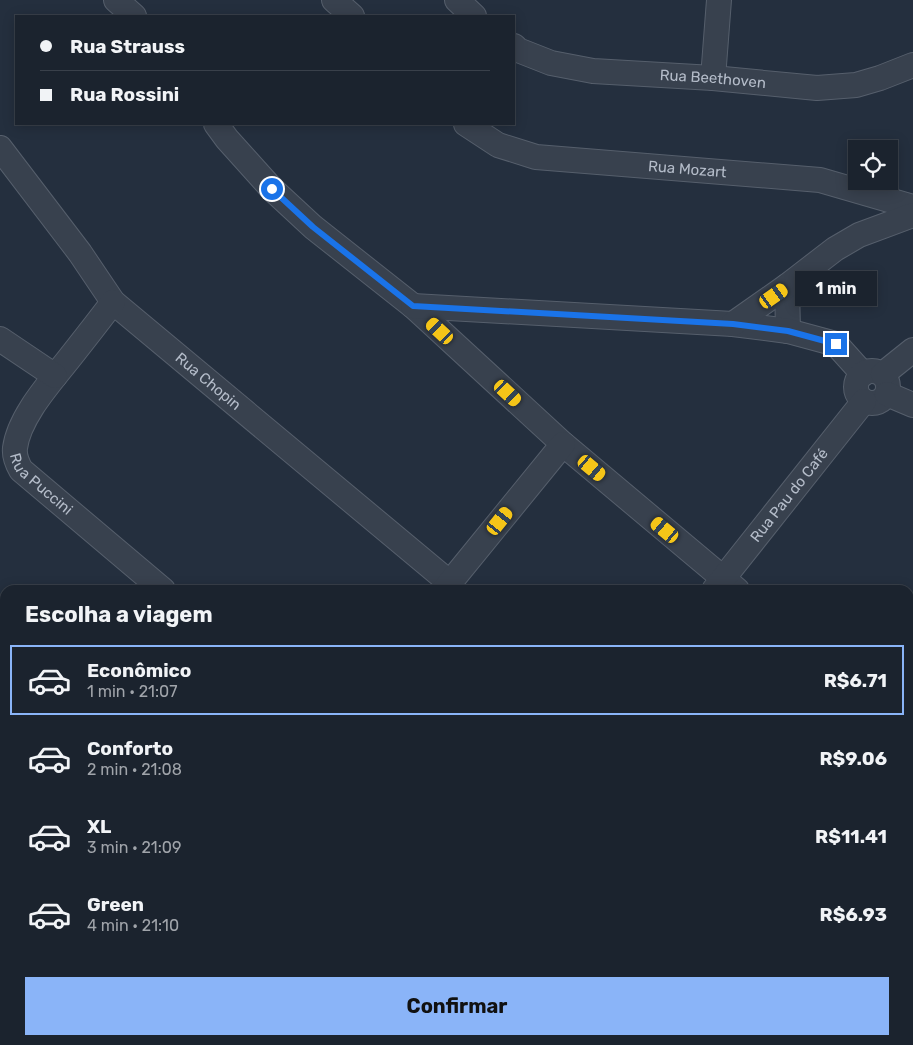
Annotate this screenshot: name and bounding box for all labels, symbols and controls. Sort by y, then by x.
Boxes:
text: Rua Strauss [70,35,185,58]
street label: Rua Beethoven [659,66,767,92]
text: Rua Rossini [70,83,179,106]
map controls [848,140,898,190]
button: locate [848,140,898,190]
street label: Rua Mozart [647,157,727,181]
route start [261,178,283,200]
callout: 1 min [795,272,877,306]
text: 1 min [816,279,856,298]
car [757,281,790,311]
car [423,315,456,347]
route end [825,333,847,355]
street label: Rua Chopin [172,349,245,414]
car [491,377,524,409]
street label: Rua Pau do Café [746,445,832,546]
street label: Rua Puccini [6,451,76,519]
car [575,453,608,483]
car [484,505,515,537]
car [648,515,681,545]
text: Escolha a viagem [25,601,213,628]
icon: car [27,658,72,703]
text: Econômico [87,659,191,682]
text: R$6.71 [824,669,887,692]
text: 1 min · 21:07 [87,682,177,701]
icon: car [27,736,72,781]
text: Conforto [87,737,173,760]
text: R$9.06 [819,747,887,770]
text: 2 min · 21:08 [87,760,182,779]
icon: car [27,814,72,859]
text: XL [87,815,111,838]
text: R$11.41 [815,825,887,848]
text: 3 min · 21:09 [87,838,181,857]
icon: car [27,892,72,937]
text: Green [87,893,144,916]
text: R$6.93 [820,903,887,926]
text: 4 min · 21:10 [87,916,179,935]
button: Confirmar [25,977,889,1035]

